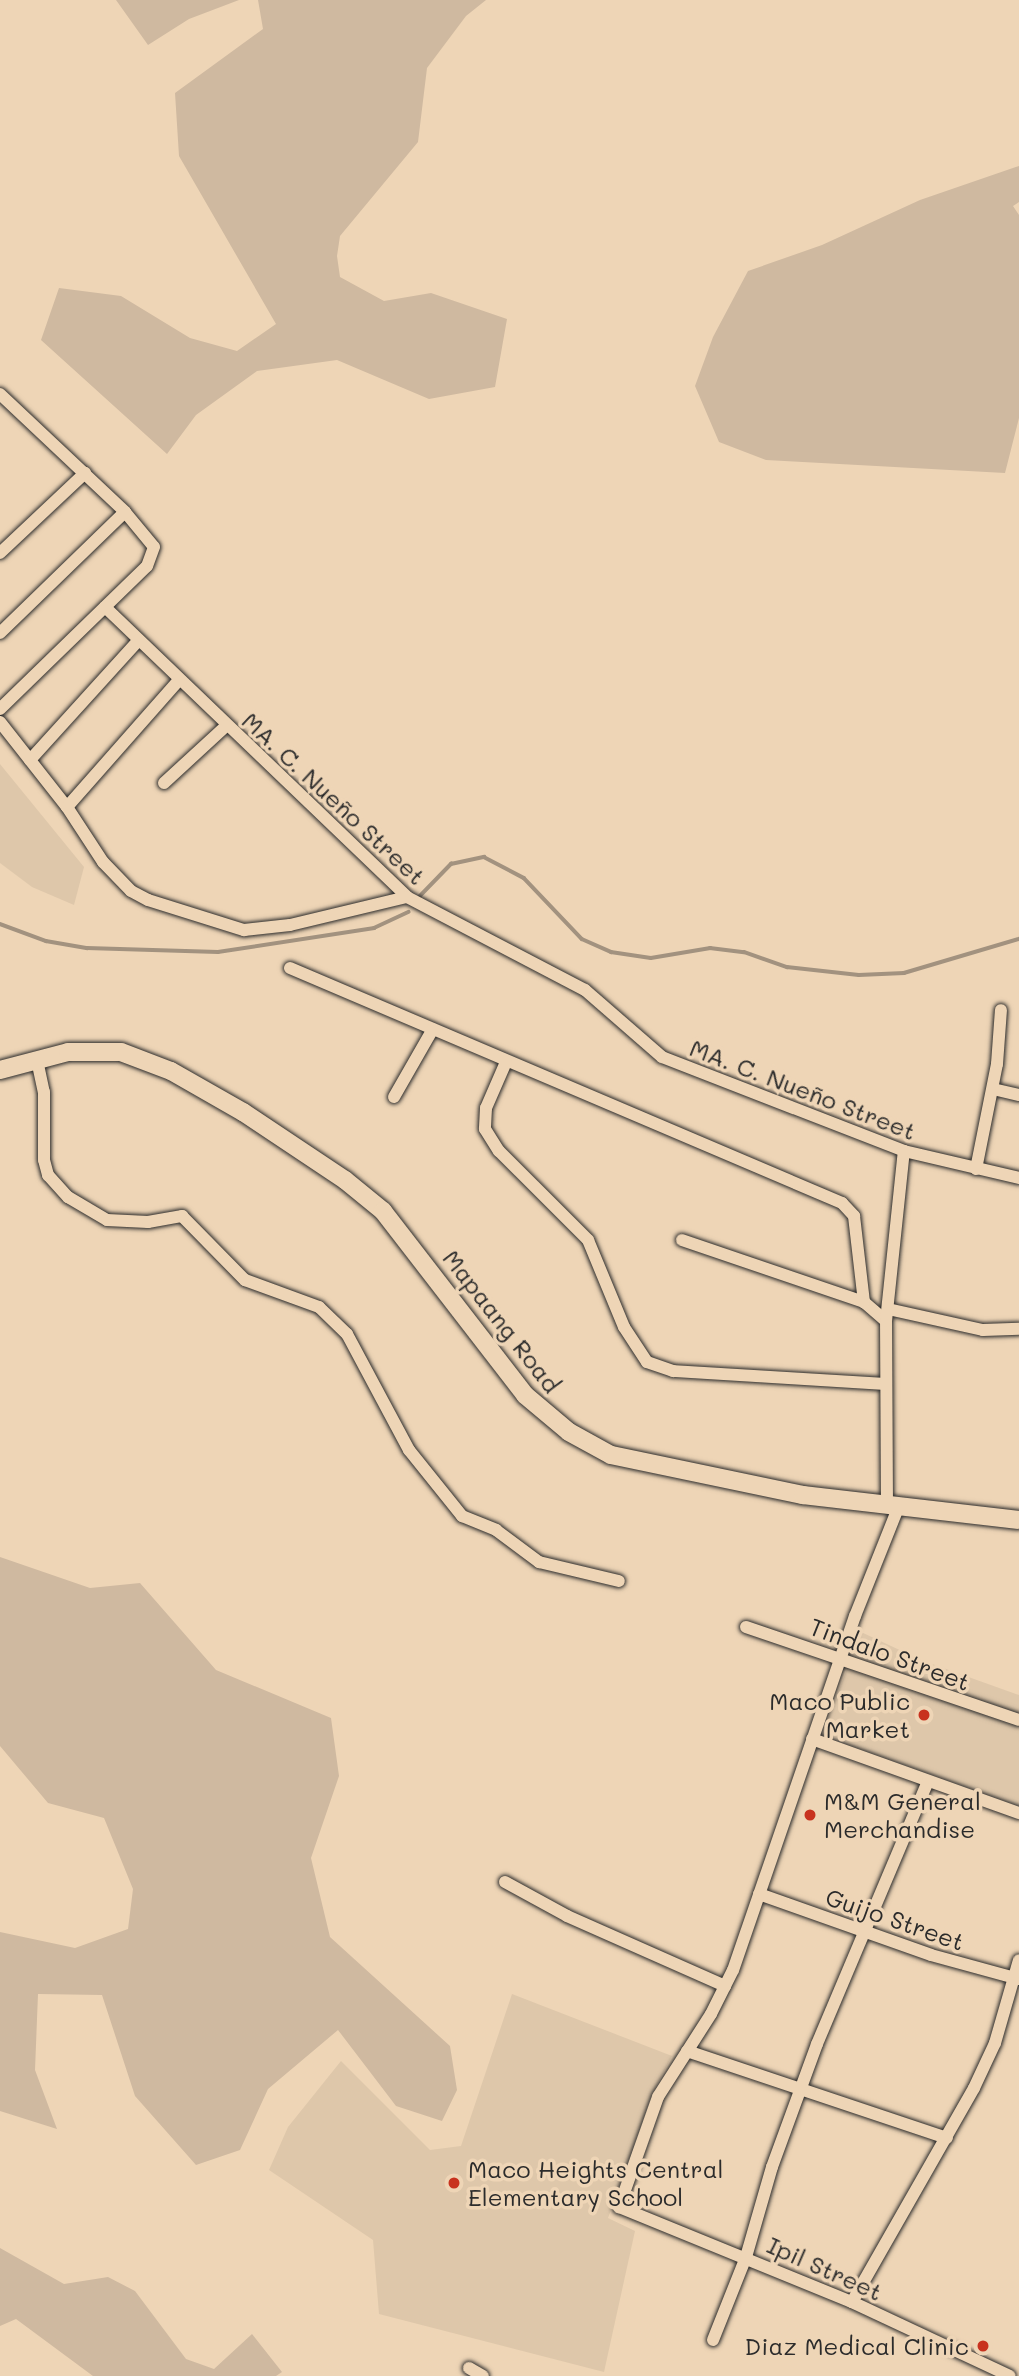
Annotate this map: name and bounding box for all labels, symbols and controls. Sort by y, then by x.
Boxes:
street label: MA. C. Nueño Street [237,706,431,890]
street label: MA. C. Nueño Street [686,1033,920,1145]
street label: Mapaang Road [437,1244,567,1398]
street label: Tindalo Street [806,1612,974,1696]
place label: Maco Public Market [769,1687,910,1743]
marker: Maco Public Market [916,1707,932,1723]
place label: M&M General Merchandise [824,1787,981,1843]
marker: M&M General Merchandise [802,1807,818,1823]
street label: Guijo Street [822,1882,968,1956]
place label: Maco Heights Central Elementary School [468,2155,724,2211]
marker: Maco Heights Central Elementary School [446,2175,462,2191]
street label: Ipil Street [763,2230,887,2306]
place label: Diaz Medical Clinic [745,2332,969,2360]
marker: Diaz Medical Clinic [975,2338,991,2354]

